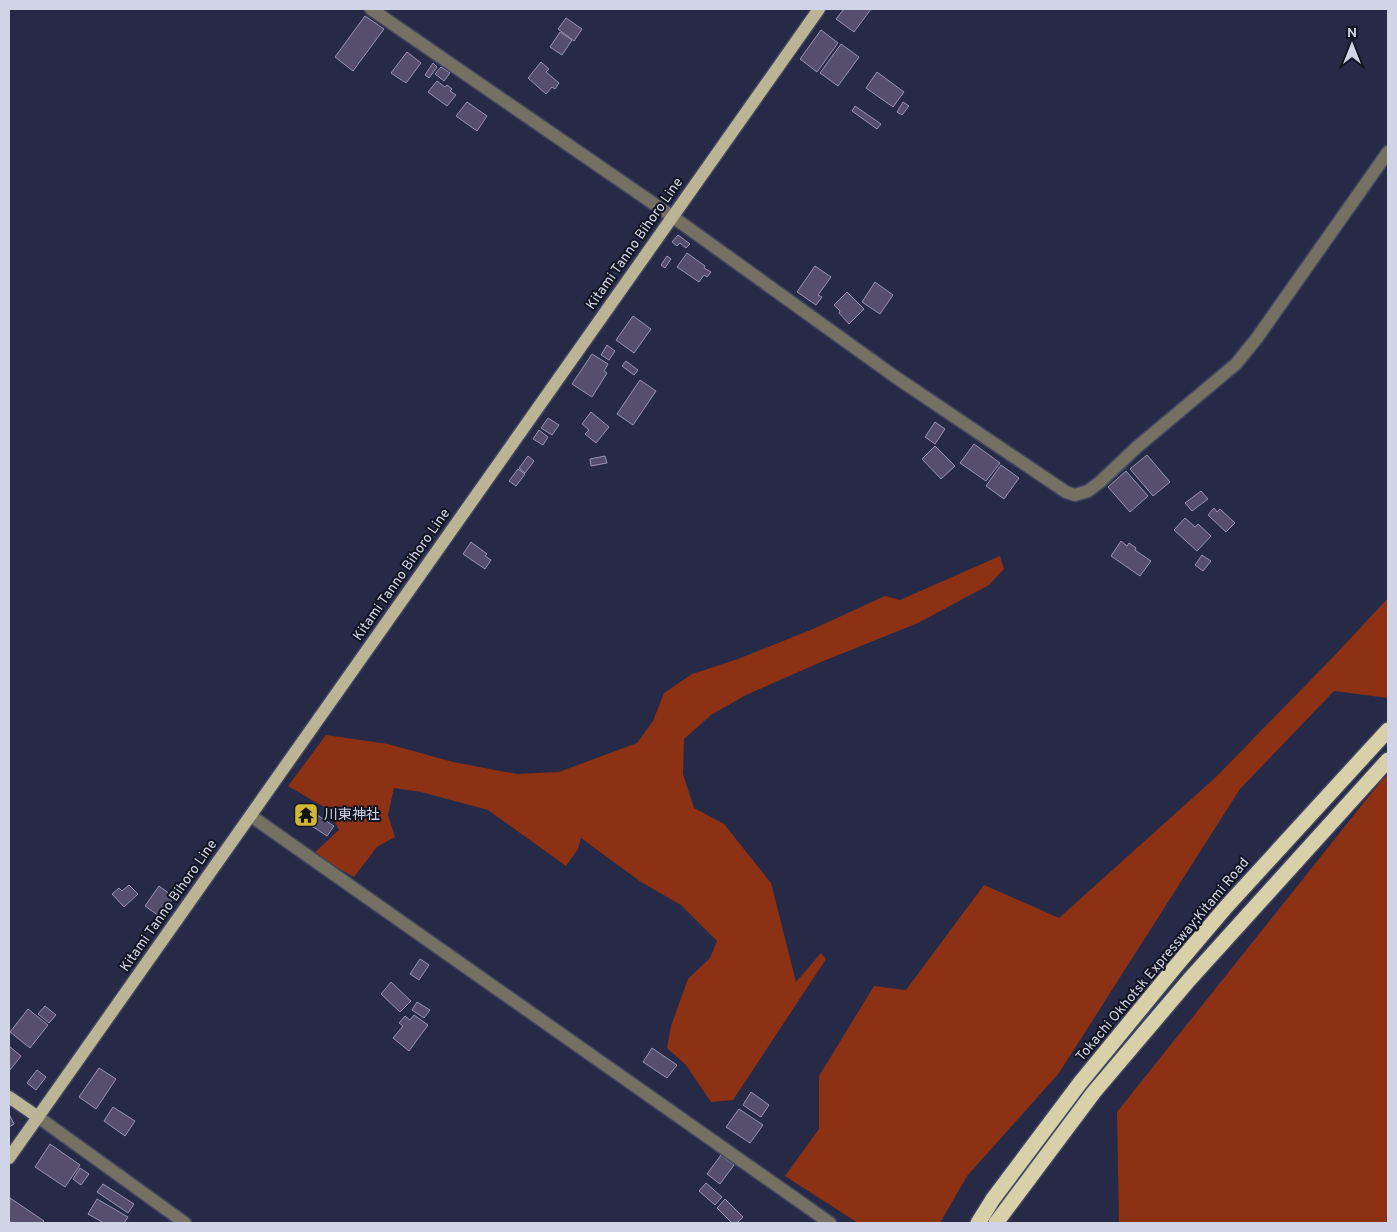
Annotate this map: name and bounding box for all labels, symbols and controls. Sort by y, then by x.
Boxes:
north arrow [1327,20,1377,70]
text: N [1347,25,1357,42]
street label: Kitami Tanno Bihoro Line [583,175,687,313]
street label: Kitami Tanno Bihoro Line [350,506,454,644]
temple icon: 川東神社 [293,802,319,828]
place label: 川東神社 [324,807,380,824]
street label: Kitami Tanno Bihoro Line [117,837,221,975]
street label: Tokachi Okhotsk Expressway;Kitami Road [1073,855,1253,1065]

